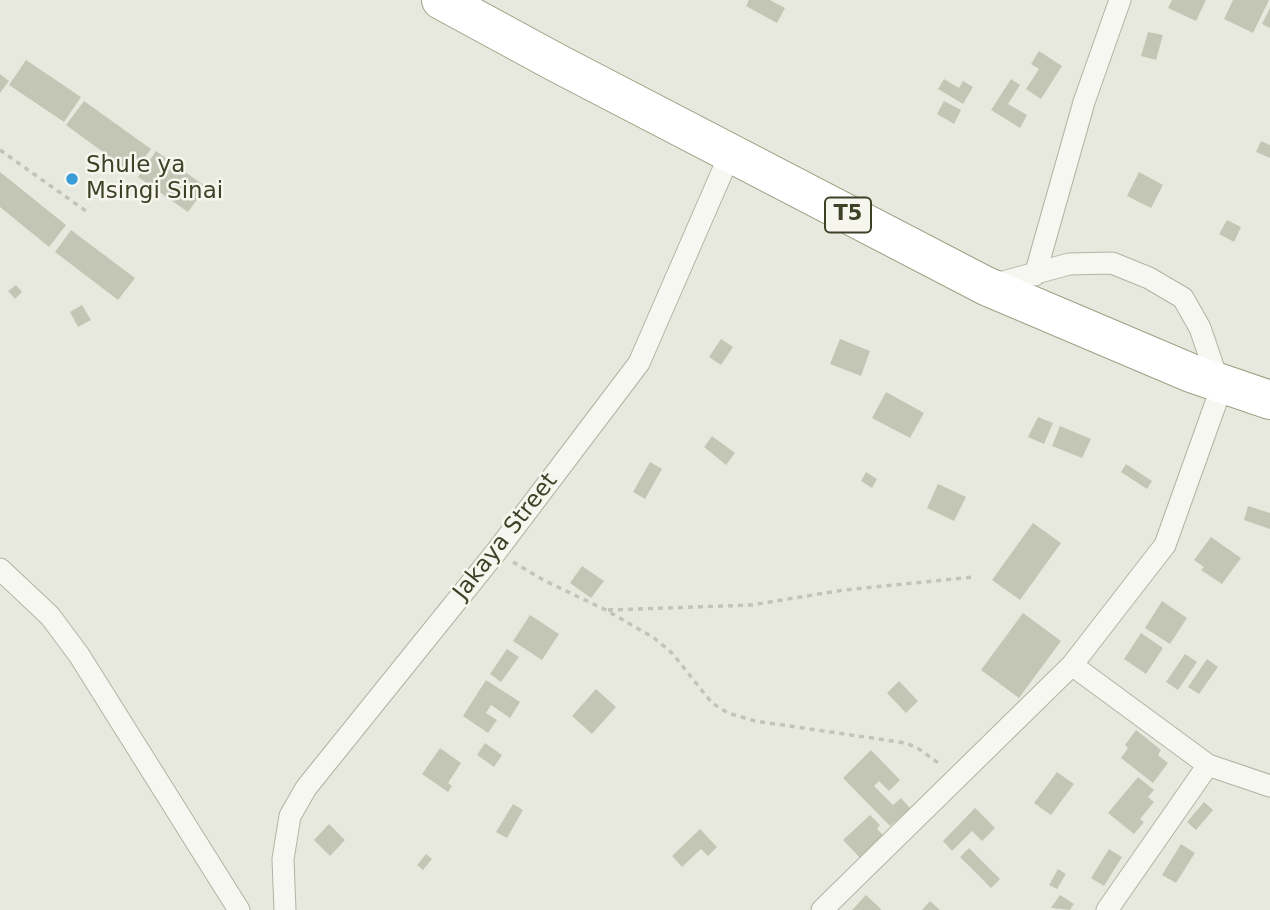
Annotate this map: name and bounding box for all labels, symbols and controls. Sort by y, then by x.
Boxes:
place label: Shule ya Msingi Sinai [86,152,223,206]
marker: Shule ya Msingi Sinai [64,171,80,187]
road number: T5 [825,198,871,232]
street label: Jakaya Street [448,468,564,606]

